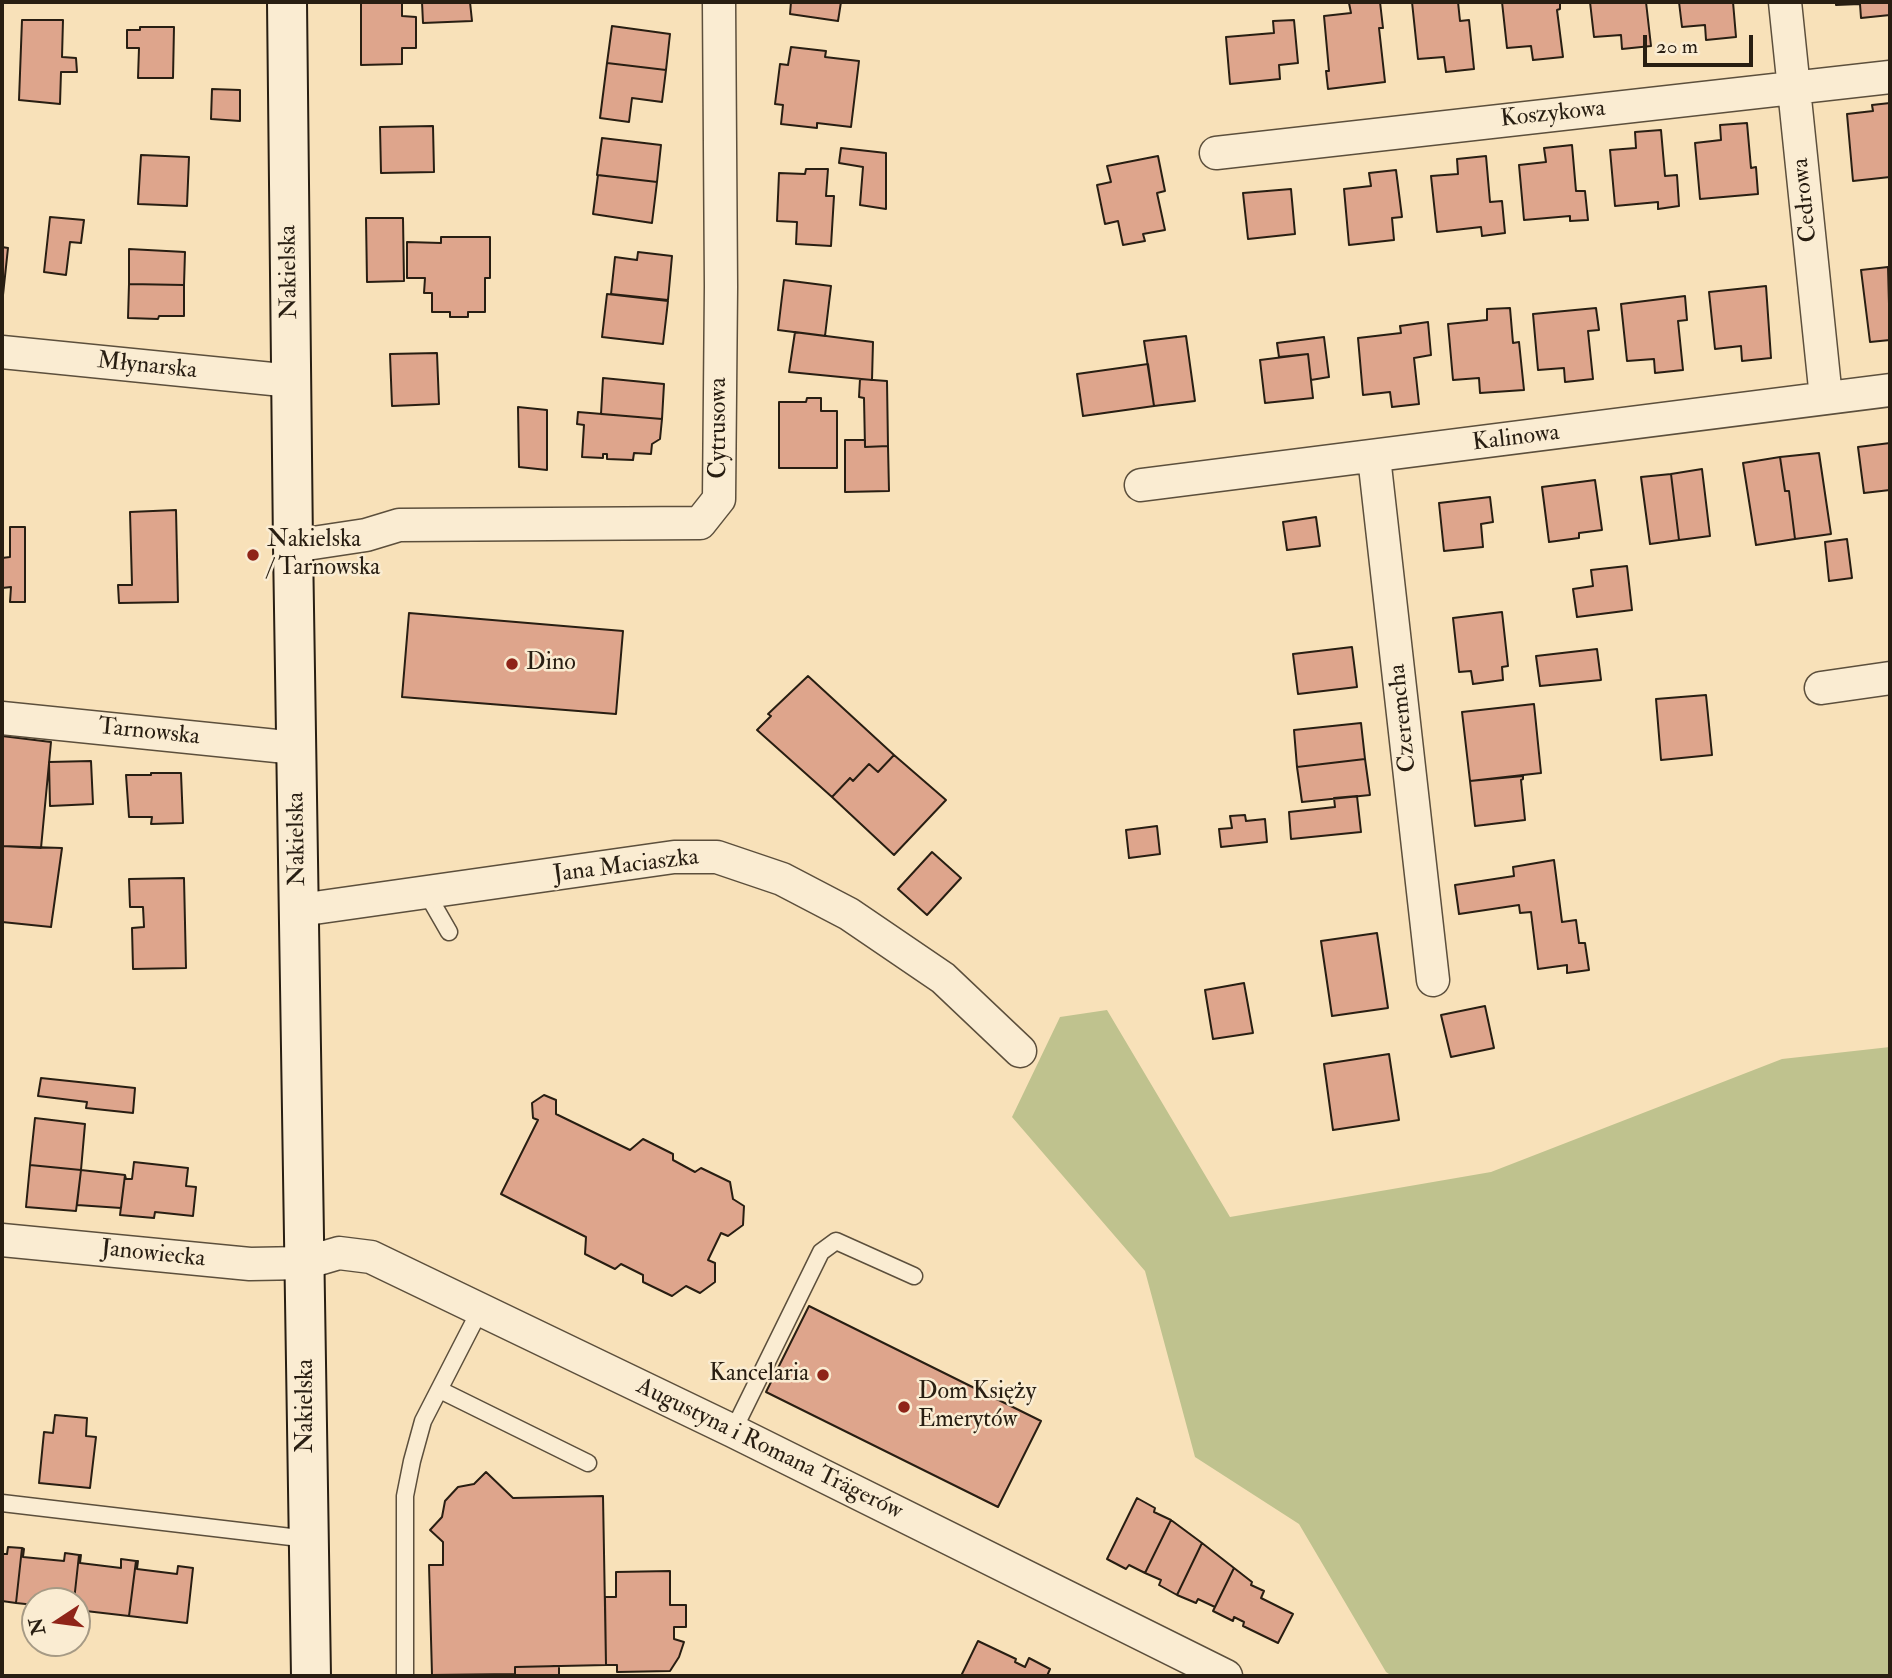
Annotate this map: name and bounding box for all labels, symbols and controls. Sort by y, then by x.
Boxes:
scale bar [1647,21,1757,65]
text: 20 m [1656,33,1698,60]
street label: Koszykowa [1499,95,1607,135]
street label: Cedrowa [1787,157,1825,243]
street label: Nakielska [275,225,305,319]
street label: Młynarska [96,347,198,387]
street label: Cytrusowa [706,377,734,479]
street label: Kalinowa [1471,419,1561,459]
place label: Nakielska / Tarnowska [267,527,380,583]
marker: Nakielska / Tarnowska [245,547,261,563]
place label: Dino [526,650,576,678]
marker: Dino [504,656,520,672]
street label: Czeremcha [1384,662,1424,774]
street label: Tarnowska [97,713,201,753]
street label: Nakielska [283,792,313,886]
street label: Jana Maciaszka [552,844,700,890]
street label: Janowiecka [99,1235,207,1275]
street label: Nakielska [293,1359,321,1453]
place label: Kancelaria [709,1361,809,1389]
marker: Kancelaria [815,1367,831,1383]
street label: Augustyna i Romana Trägerów [631,1373,907,1527]
place label: Dom Księży Emerytów [918,1379,1036,1435]
marker: Dom Księży Emerytów [896,1399,912,1415]
north arrow [21,1587,91,1657]
text: N [24,1615,51,1637]

